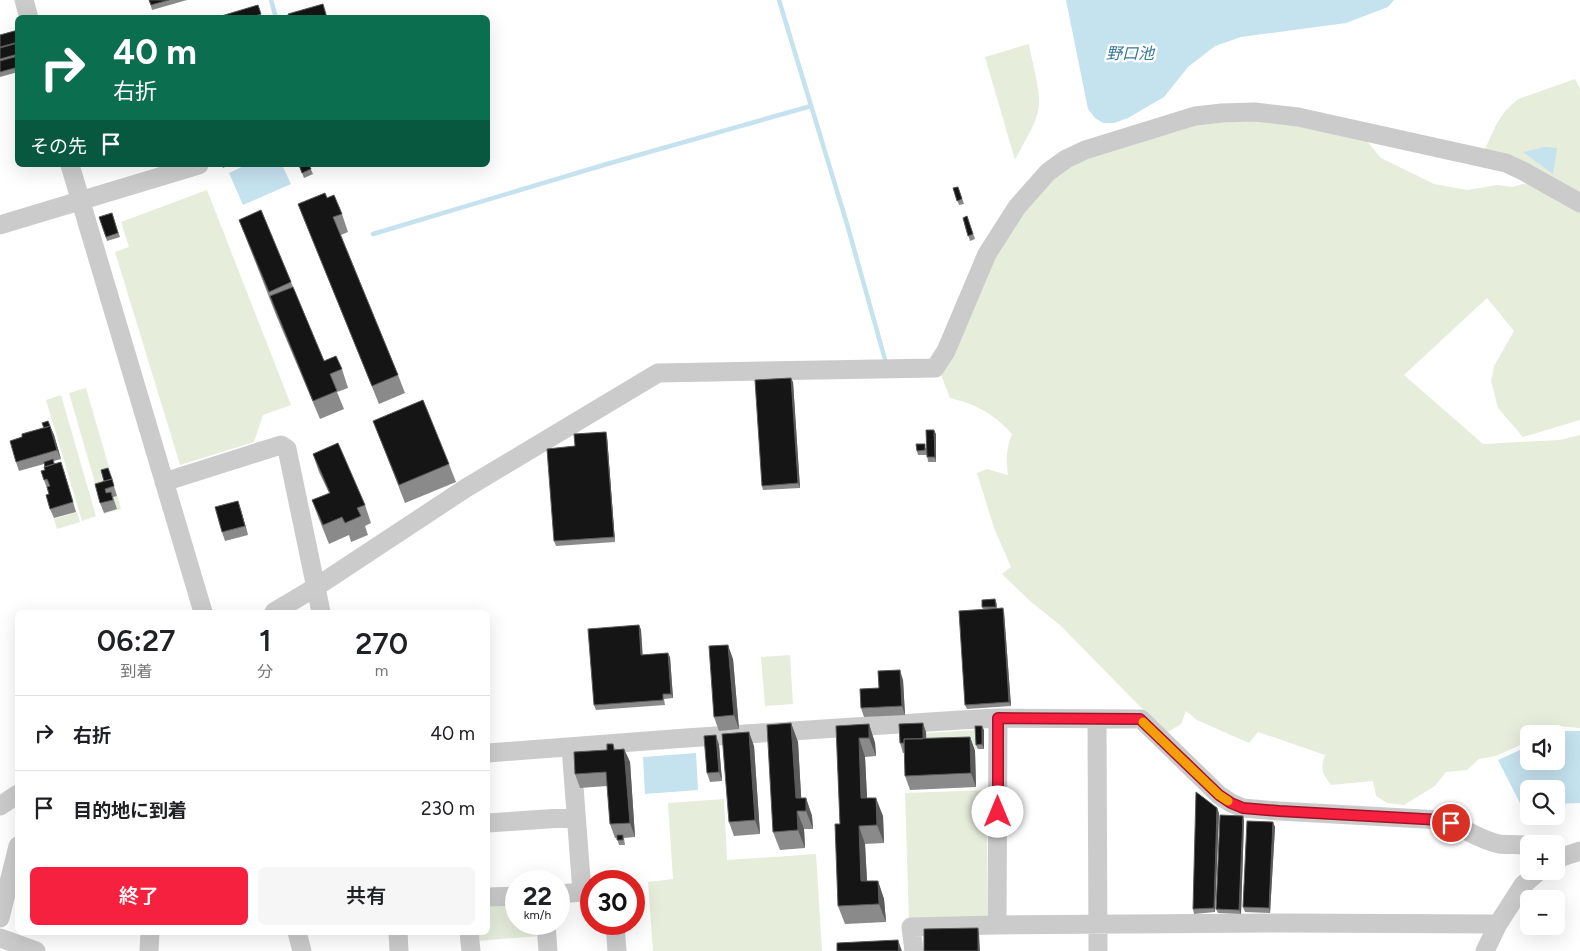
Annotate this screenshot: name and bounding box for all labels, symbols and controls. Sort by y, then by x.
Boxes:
text: 40 m [113,31,197,73]
icon: right [30,35,95,100]
water label: 野口池 [1106,44,1156,63]
text: 右折 [113,78,157,105]
icon: arrive [97,130,125,158]
text: その先 [30,135,87,158]
text: 06:27 [97,622,175,659]
text: 1 [259,622,272,659]
text: 270 [355,625,408,662]
text: m [375,661,388,680]
text: 到着 [120,662,152,681]
text: 分 [257,662,273,681]
icon: right [30,719,58,747]
text: 40 m [430,722,475,745]
text: 右折 [73,724,111,747]
map controls [1520,725,1565,935]
button: sound [1520,725,1565,770]
button: search [1520,780,1565,825]
position arrow [971,785,1023,837]
icon: arrive [30,794,58,822]
text: 230 m [421,797,475,820]
text: 目的地に到着 [73,799,187,822]
pin [1430,802,1472,844]
icon: arrive [1437,809,1465,837]
button: + [1520,835,1565,880]
button: 終了 [30,867,248,925]
button: 共有 [258,867,475,925]
speed limit sign: 30 [580,870,645,935]
text: 22 [523,881,552,911]
button: − [1520,890,1565,935]
text: km/h [524,908,551,922]

